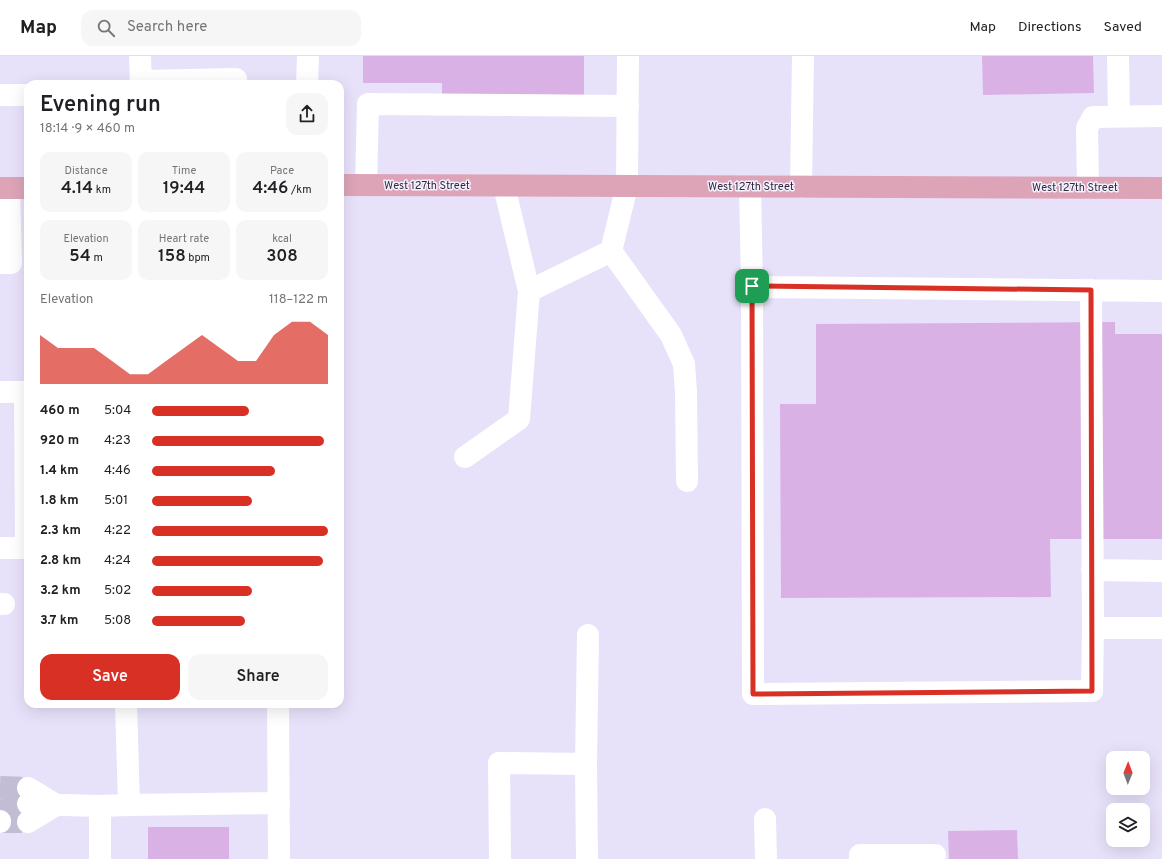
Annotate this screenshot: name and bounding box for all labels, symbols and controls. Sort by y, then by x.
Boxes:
search box [81,10,361,46]
text: Map [20,16,57,40]
icon: search [95,17,117,39]
text: Search here [127,18,207,37]
text: Map [970,19,996,36]
text: Directions [1018,19,1082,36]
text: Saved [1104,19,1142,36]
text: Evening run [40,92,161,119]
button: share [286,93,328,135]
text: 18:14 · 9 × 460 m [40,121,135,137]
text: Distance [64,164,108,178]
text: Time [172,164,196,178]
text: Pace [270,164,294,178]
text: 4.14 [61,178,93,200]
text: 19:44 [163,178,205,200]
text: 4:46 [252,178,288,200]
street label: West 127th Street [384,179,470,193]
street label: West 127th Street [708,180,794,194]
street label: West 127th Street [1032,181,1118,195]
text: km [93,183,111,197]
text: /km [288,183,312,197]
text: Elevation [63,232,109,246]
text: Heart rate [159,232,209,246]
text: kcal [272,232,292,246]
text: 54 [69,246,91,268]
text: 158 [158,246,186,268]
text: 308 [266,246,298,268]
text: m [91,251,103,265]
text: bpm [186,251,210,265]
pin [735,269,769,303]
icon: arrive [741,275,763,297]
text: Elevation [40,292,93,308]
text: 118–122 m [269,292,328,308]
text: 460 m [40,403,80,419]
text: 5:04 [104,403,131,419]
text: 920 m [40,433,79,449]
text: 4:23 [104,433,131,449]
text: 1.4 km [40,463,79,479]
text: 4:46 [104,463,131,479]
text: 1.8 km [40,493,79,509]
text: 5:01 [104,493,128,509]
text: 2.3 km [40,523,81,539]
text: 4:22 [104,523,131,539]
text: 2.8 km [40,553,81,569]
text: 4:24 [104,553,131,569]
text: 3.2 km [40,583,81,599]
text: 5:02 [104,583,131,599]
text: 3.7 km [40,613,78,629]
text: 5:08 [104,613,131,629]
button: Save [40,654,180,700]
button: Share [188,654,328,700]
north arrow [1106,751,1150,795]
map controls [1106,751,1150,847]
button: layers [1106,803,1150,847]

